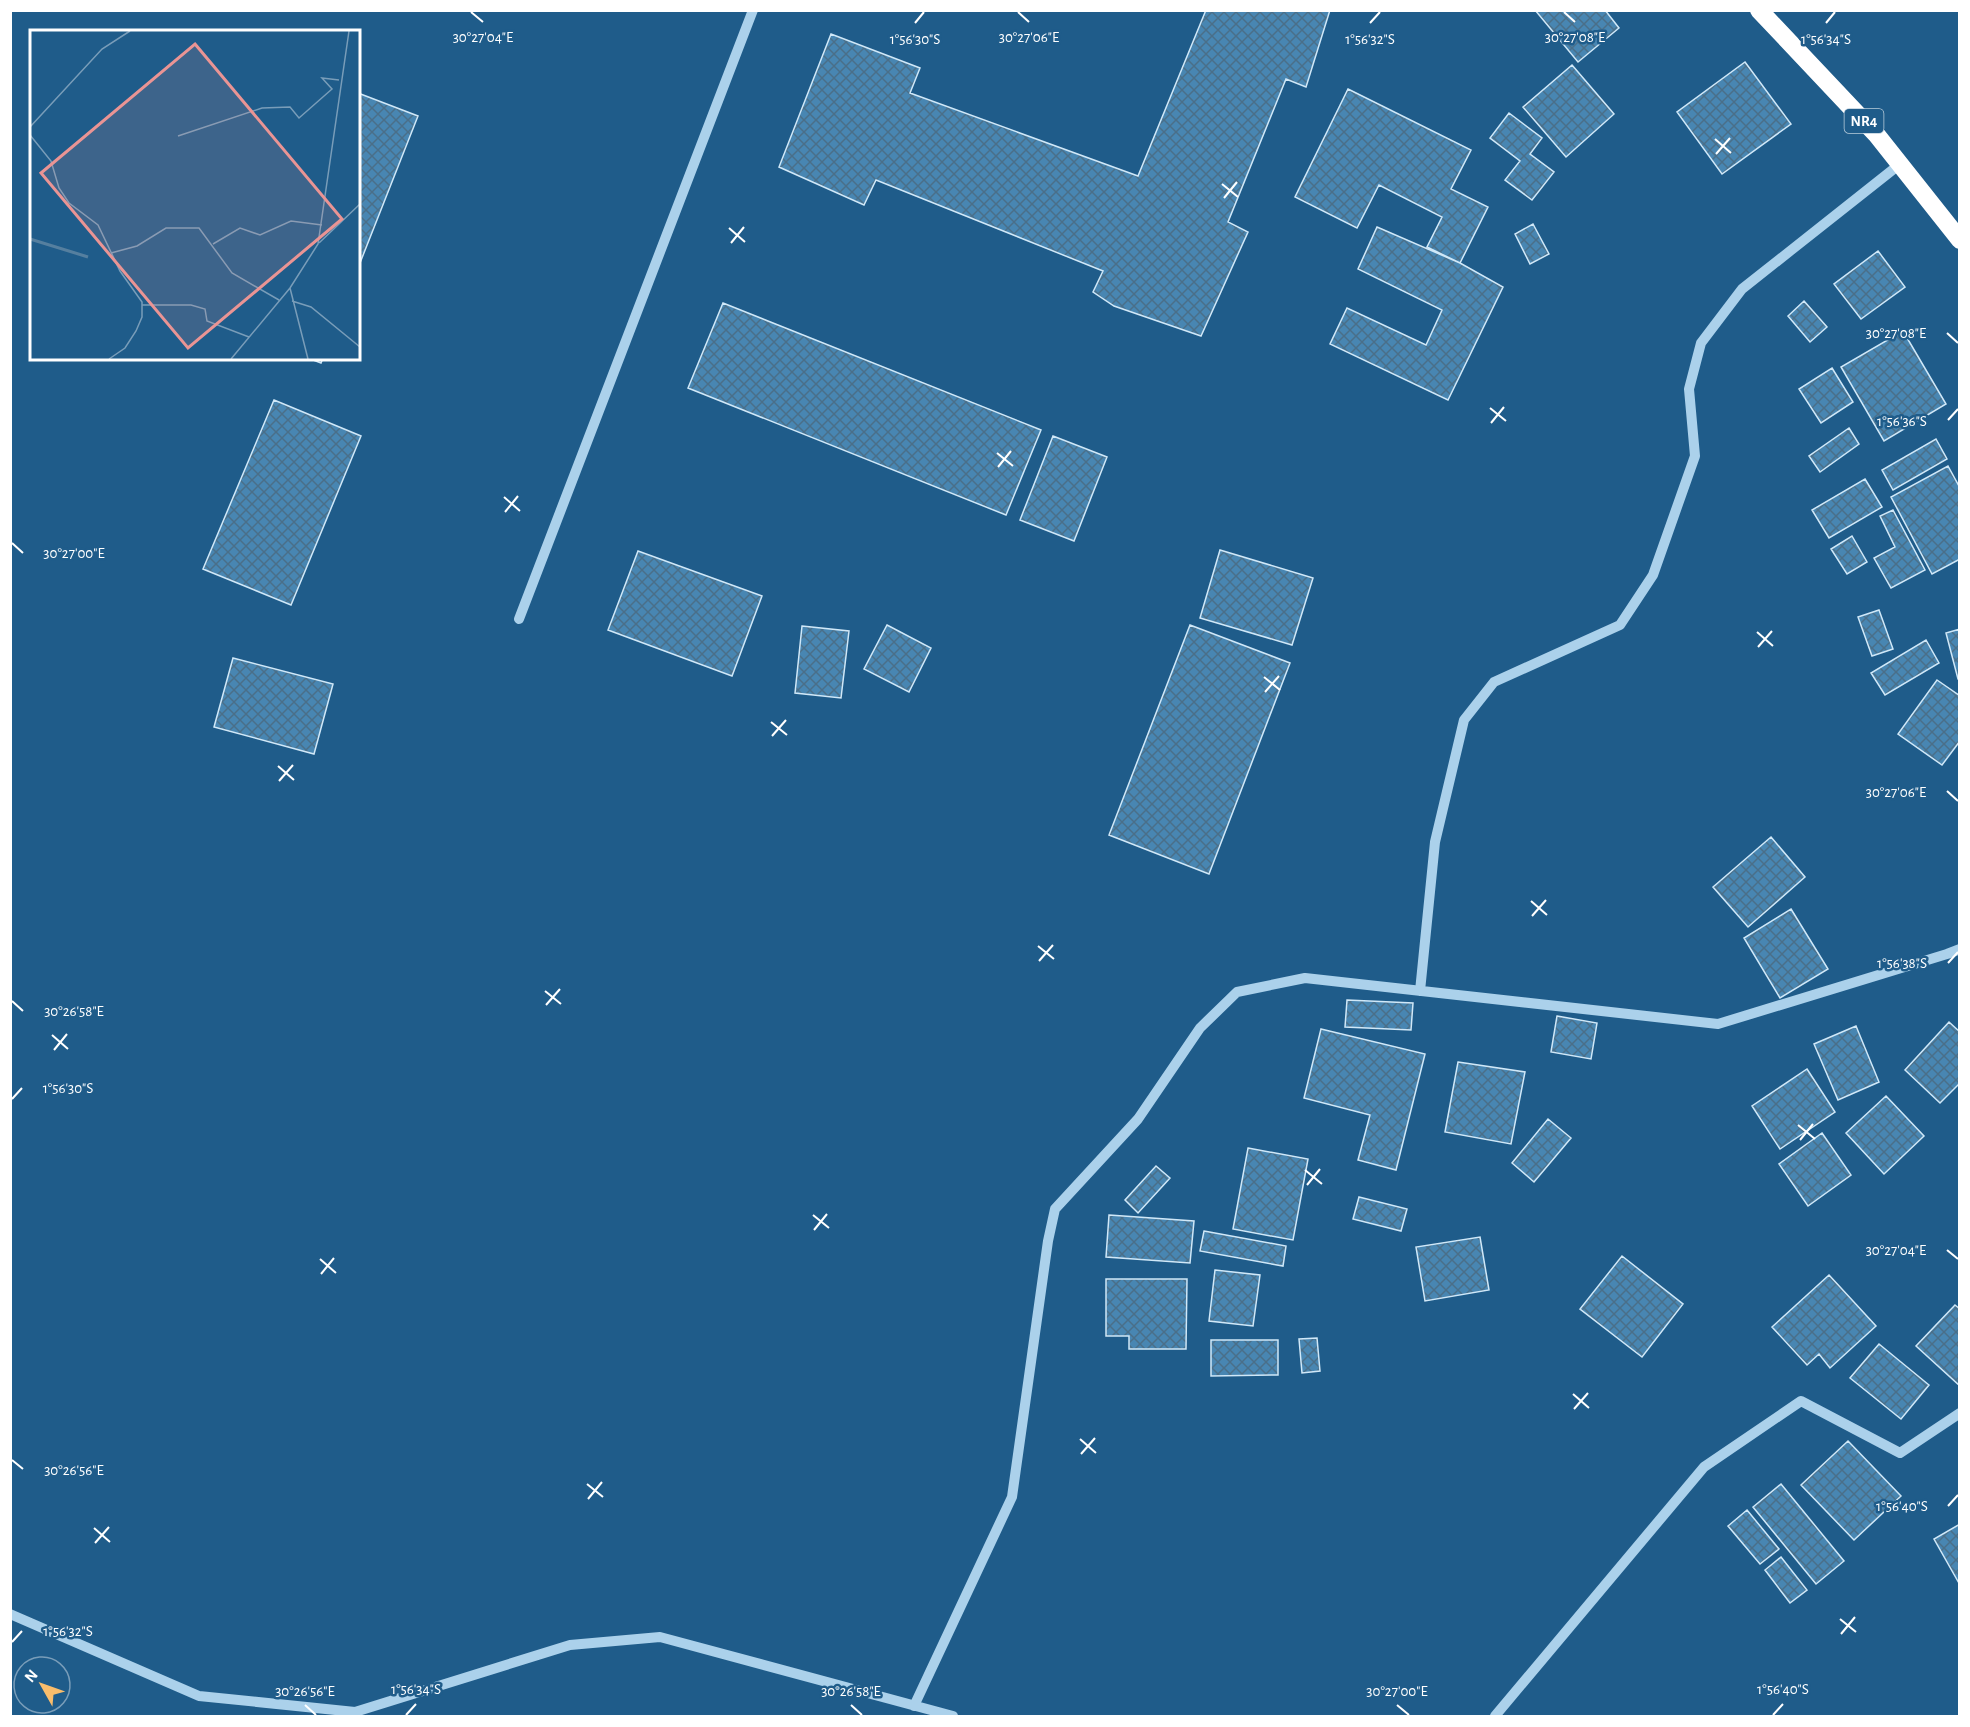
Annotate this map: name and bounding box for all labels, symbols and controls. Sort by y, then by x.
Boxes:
inset map [30,30,360,360]
text: 30°27'04"E [453,30,513,45]
text: 30°27'06"E [999,30,1059,45]
text: 30°27'08"E [1545,30,1605,45]
text: 1°56'30"S [890,32,940,47]
text: 1°56'32"S [1345,32,1395,47]
text: 1°56'34"S [1801,32,1851,47]
road number: NR4 [1844,109,1884,133]
text: 30°27'08"E [1866,326,1926,341]
text: 1°56'36"S [1877,414,1927,429]
text: 30°27'00"E [43,546,105,561]
text: 30°27'06"E [1866,785,1926,800]
text: 1°56'38"S [1877,956,1927,971]
text: 30°26'58"E [44,1004,104,1019]
text: 1°56'30"S [43,1081,93,1096]
text: 30°27'04"E [1866,1243,1926,1258]
text: 30°26'56"E [44,1463,104,1478]
text: 1°56'40"S [1876,1499,1928,1514]
text: 1°56'32"S [43,1624,93,1639]
north arrow [12,1655,72,1715]
text: N [22,1667,41,1685]
text: 1°56'34"S [391,1682,441,1697]
text: 1°56'40"S [1757,1682,1809,1697]
text: 30°26'56"E [275,1684,335,1699]
text: 30°26'58"E [821,1684,881,1699]
text: 30°27'00"E [1366,1684,1428,1699]

